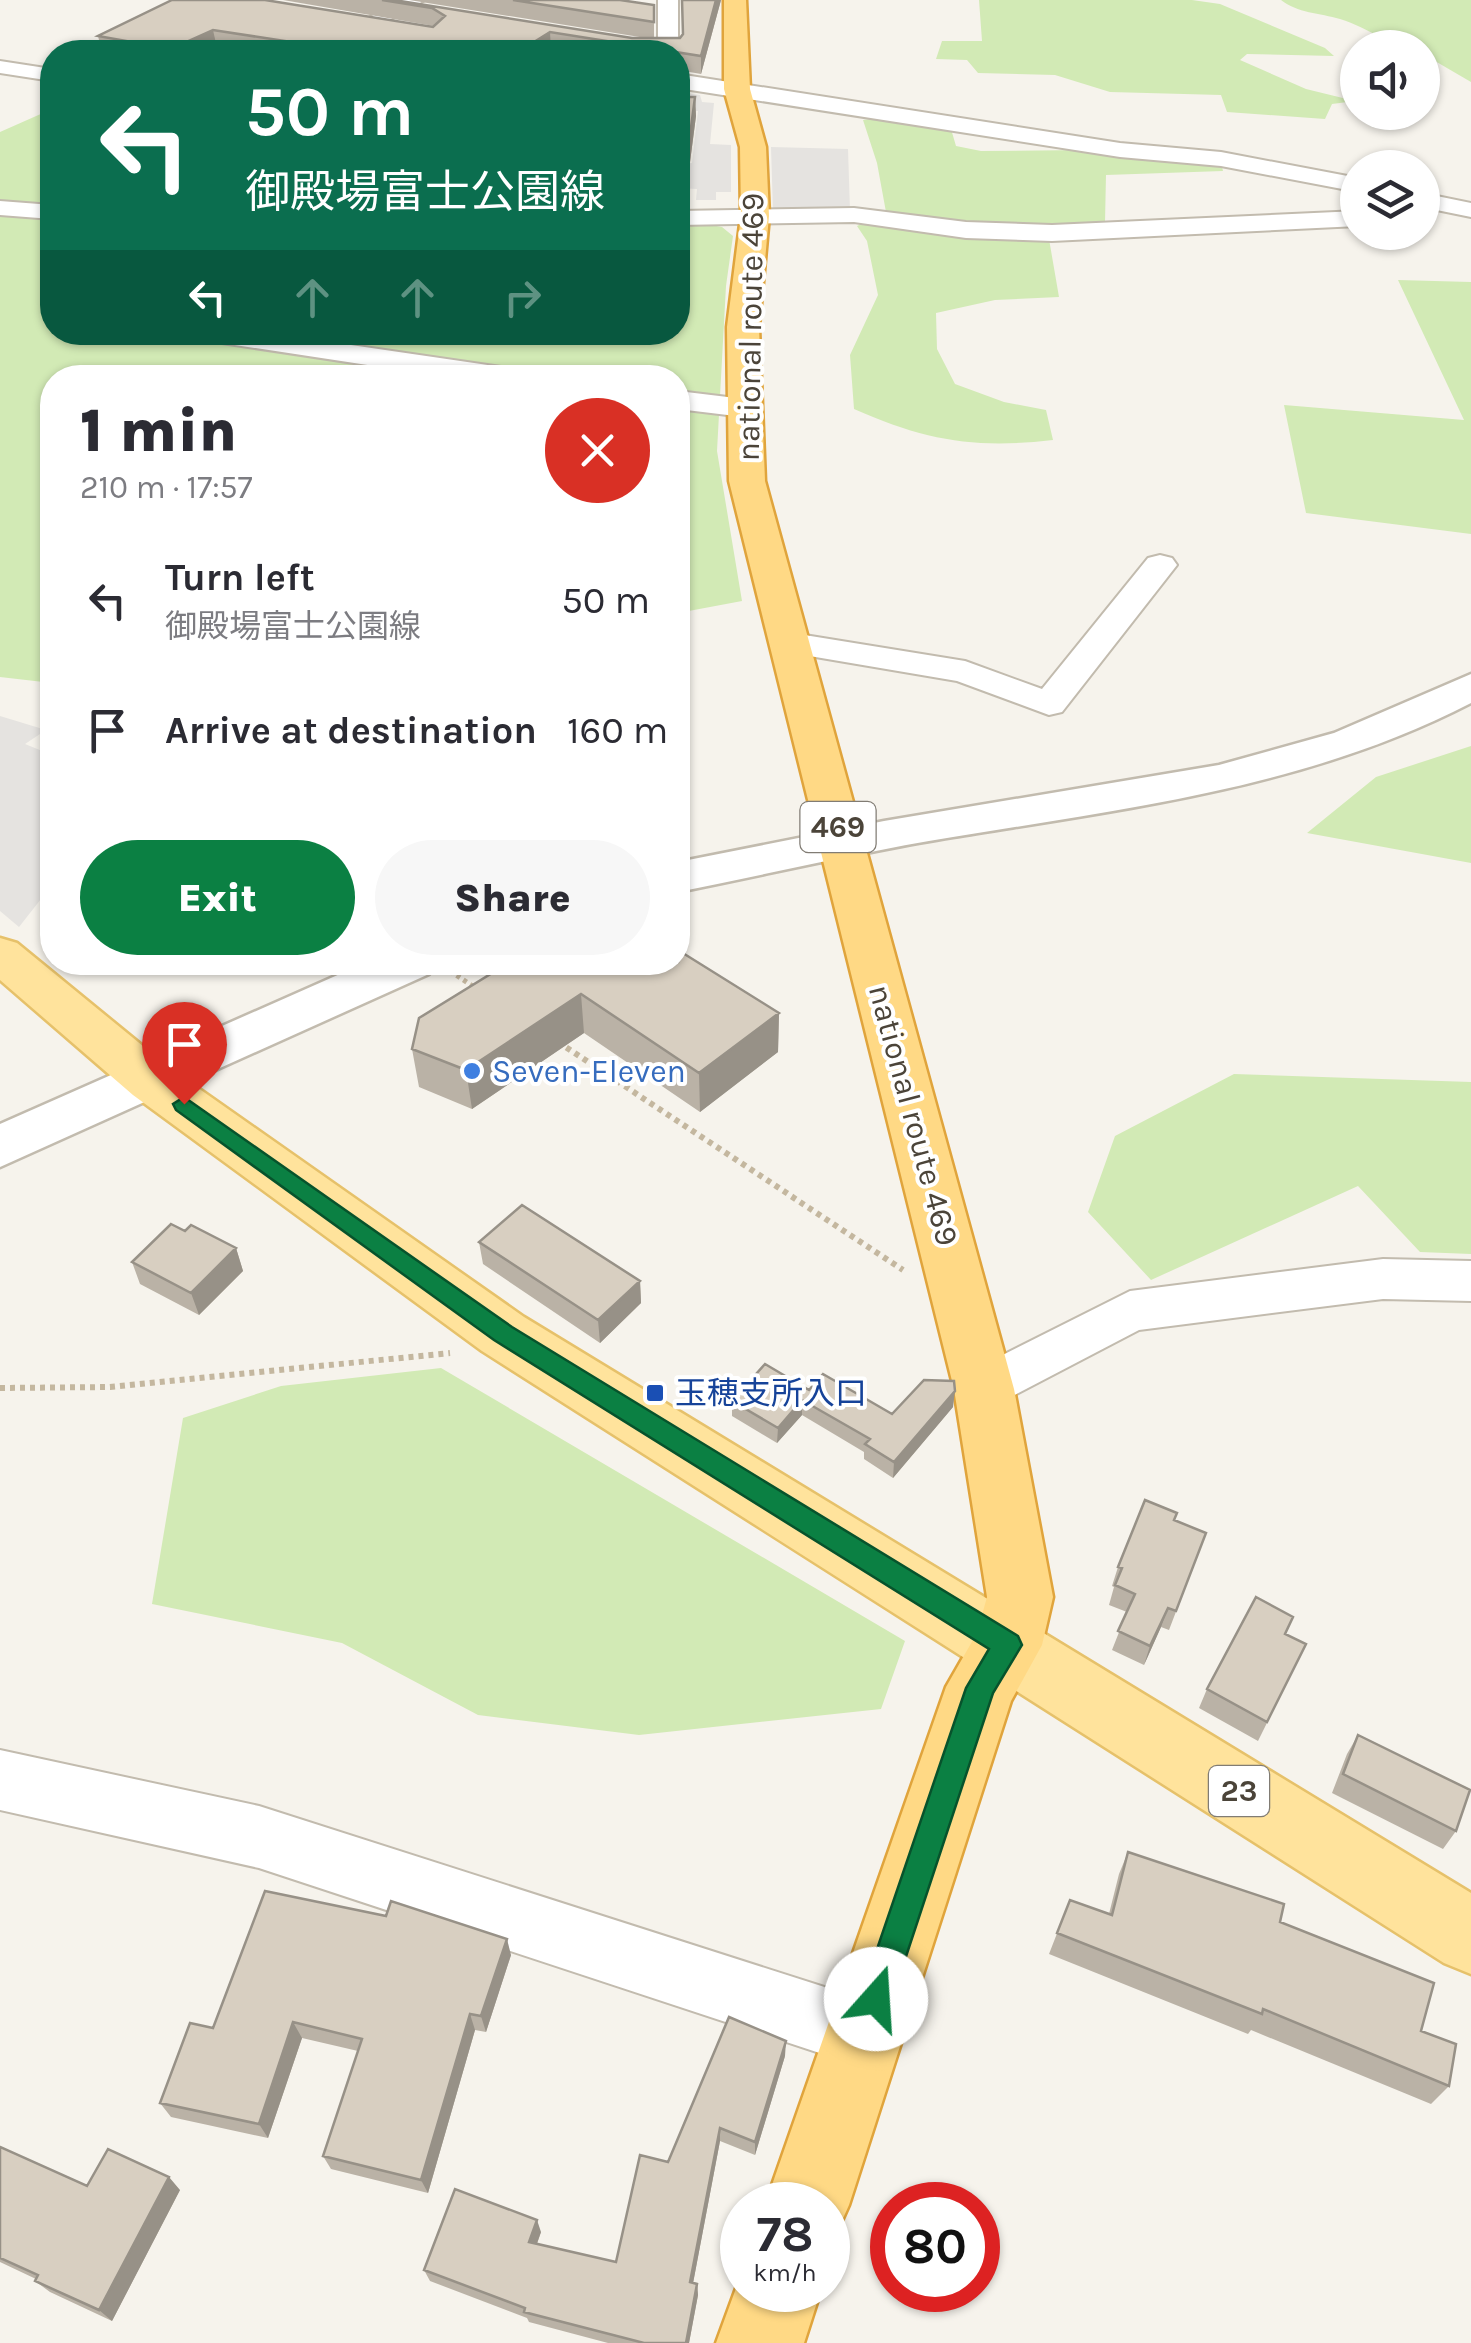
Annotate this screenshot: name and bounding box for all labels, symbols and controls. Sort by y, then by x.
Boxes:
map controls [1340,30,1440,250]
button: sound [1340,30,1440,130]
text: 50 m [245,71,414,153]
icon: left [80,80,210,210]
button: layers [1340,150,1440,250]
text: 御殿場富士公園線 [245,166,605,218]
street label: national route 469 [730,192,771,462]
icon: left [180,270,235,325]
icon: ahead [285,270,340,325]
icon: ahead [390,270,445,325]
icon: right [495,270,550,325]
text: 1 min [80,396,237,466]
button: close [545,398,650,503]
text: 210 m · 17:57 [80,469,253,506]
text: Turn left [165,555,315,600]
icon: left [80,573,135,628]
text: 50 m [561,578,650,623]
text: 御殿場富士公園線 [165,608,421,645]
icon: arrive [80,703,135,758]
text: Arrive at destination [165,708,537,753]
text: 160 m [567,708,668,753]
road number: 469 [800,802,876,852]
button: Exit [80,840,355,955]
button: Share [375,840,650,955]
street label: national route 469 [861,981,966,1250]
pin [142,1002,227,1105]
icon: arrive [157,1017,212,1072]
place label: Seven-Eleven [492,1053,686,1090]
marker: Seven-Eleven [461,1060,483,1082]
place label: 玉穂支所入口 [675,1375,867,1412]
marker: 玉穂支所入口 [644,1382,666,1404]
road number: 23 [1209,1766,1269,1816]
position arrow [824,1947,928,2051]
speed limit sign: 80 [870,2182,1000,2312]
text: 78 [756,2205,814,2264]
text: km/h [753,2258,817,2287]

